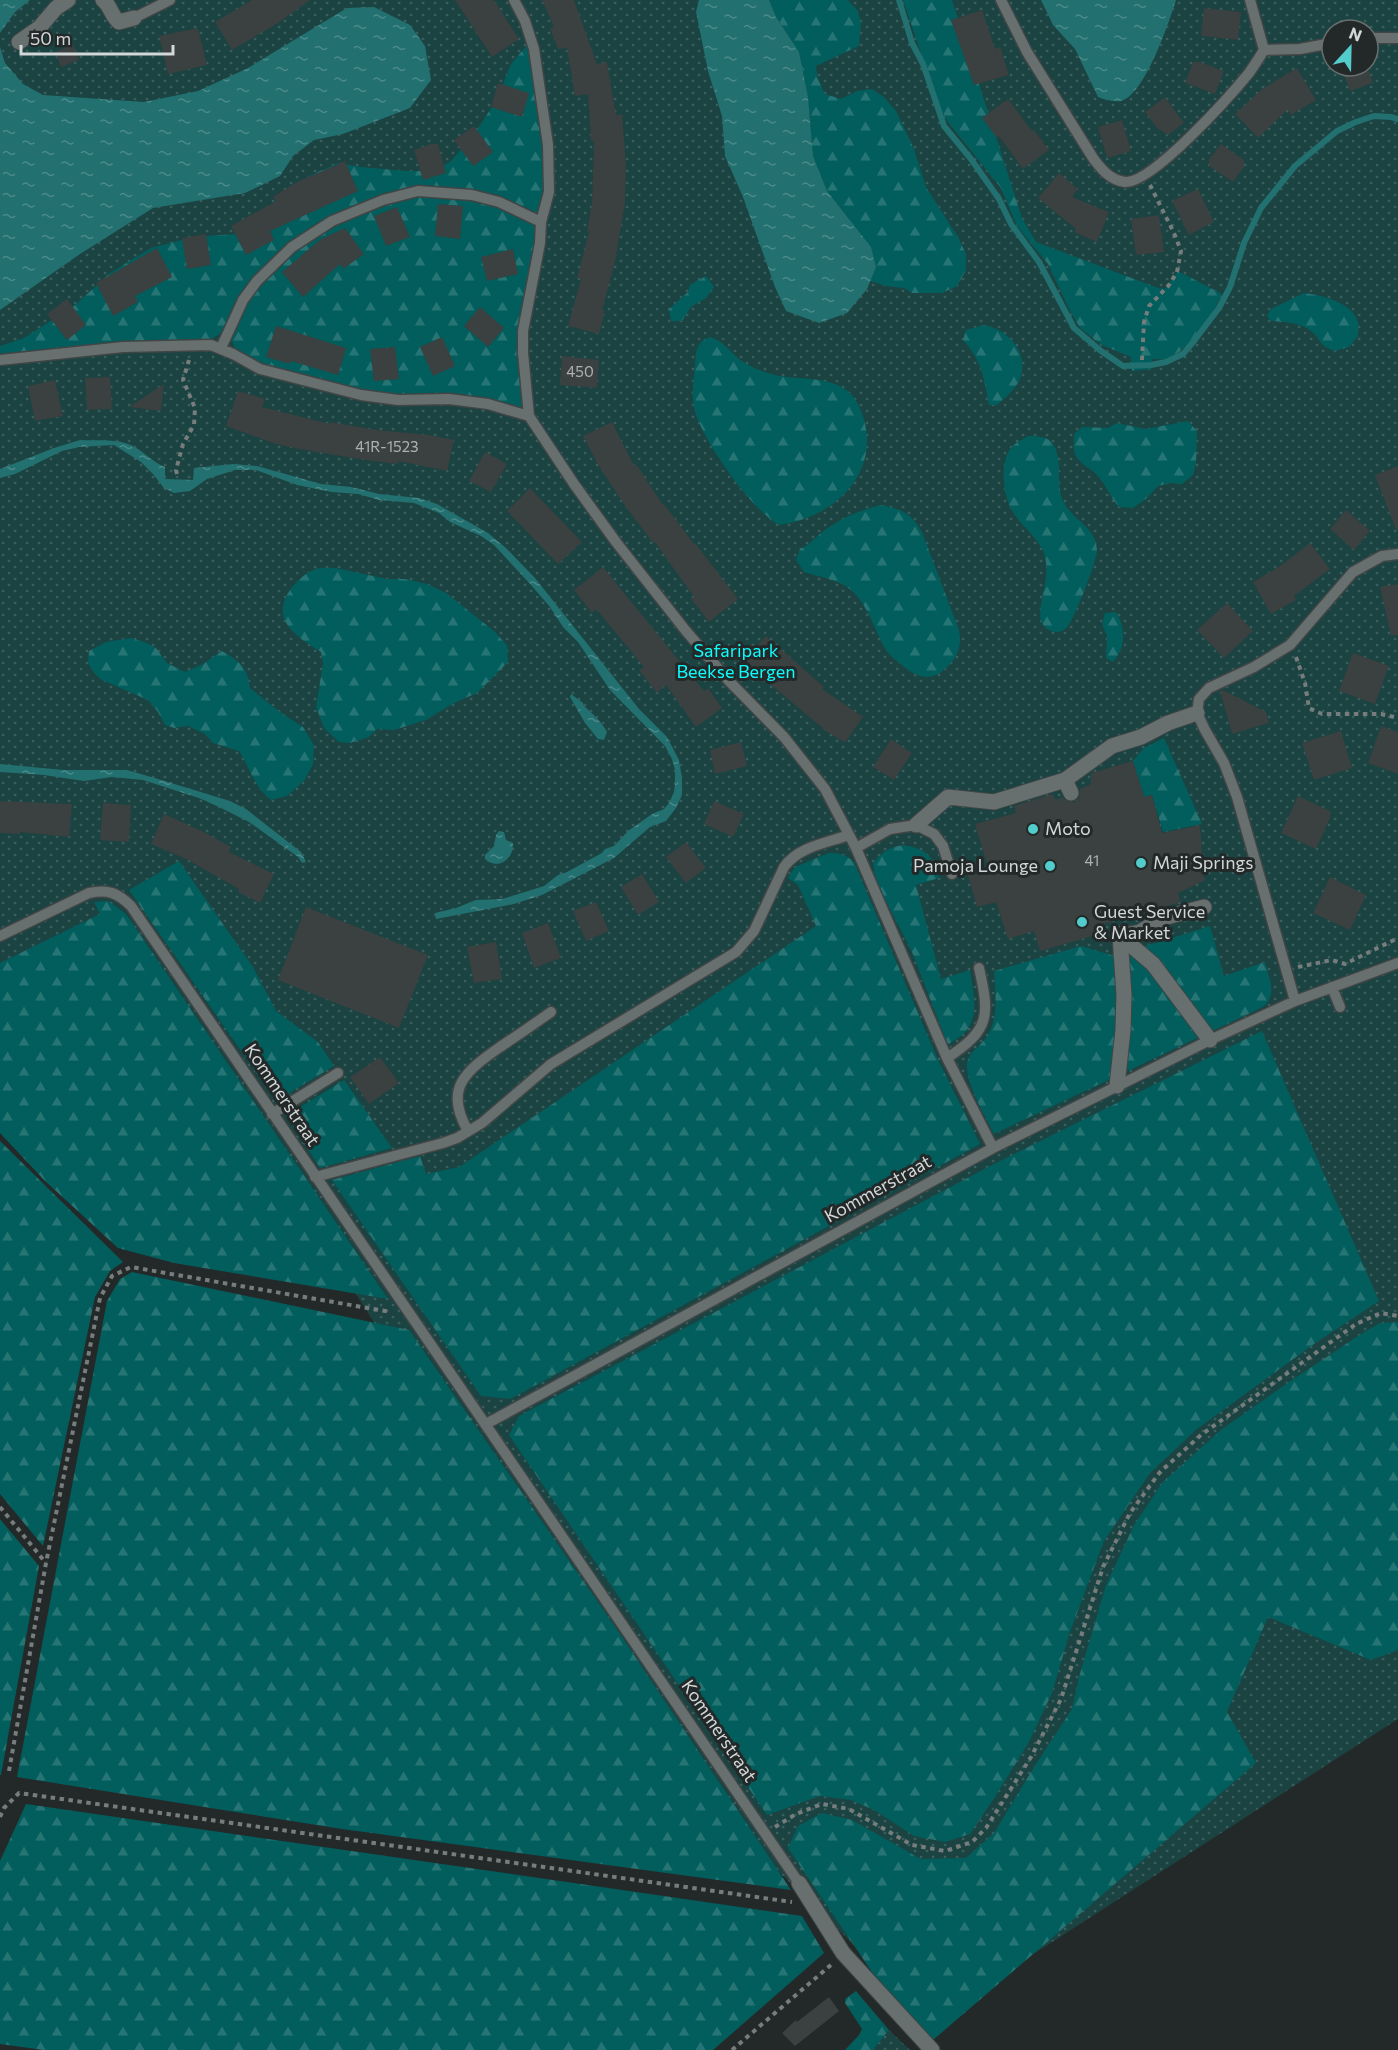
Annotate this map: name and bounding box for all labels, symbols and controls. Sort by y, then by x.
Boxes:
scale bar [21,18,172,56]
north arrow [1320,18,1380,78]
text: N [1347,23,1365,45]
text: 50 m [30,27,71,49]
house number: 450 [566,362,594,380]
house number: 41R-1523 [355,437,419,455]
park label: Safaripark Beekse Bergen [676,639,796,682]
place label: Moto [1045,817,1091,839]
marker: Moto [1026,822,1040,836]
house number: 41 [1085,851,1099,869]
place label: Maji Springs [1153,851,1253,873]
place label: Pamoja Lounge [913,854,1038,876]
marker: Maji Springs [1134,856,1148,870]
marker: Pamoja Lounge [1043,859,1057,873]
place label: Guest Service & Market [1094,900,1205,943]
marker: Guest Service & Market [1075,915,1089,929]
street label: Kommerstraat [241,1039,325,1150]
street label: Kommerstraat [820,1150,935,1227]
street label: Kommerstraat [678,1675,762,1786]

